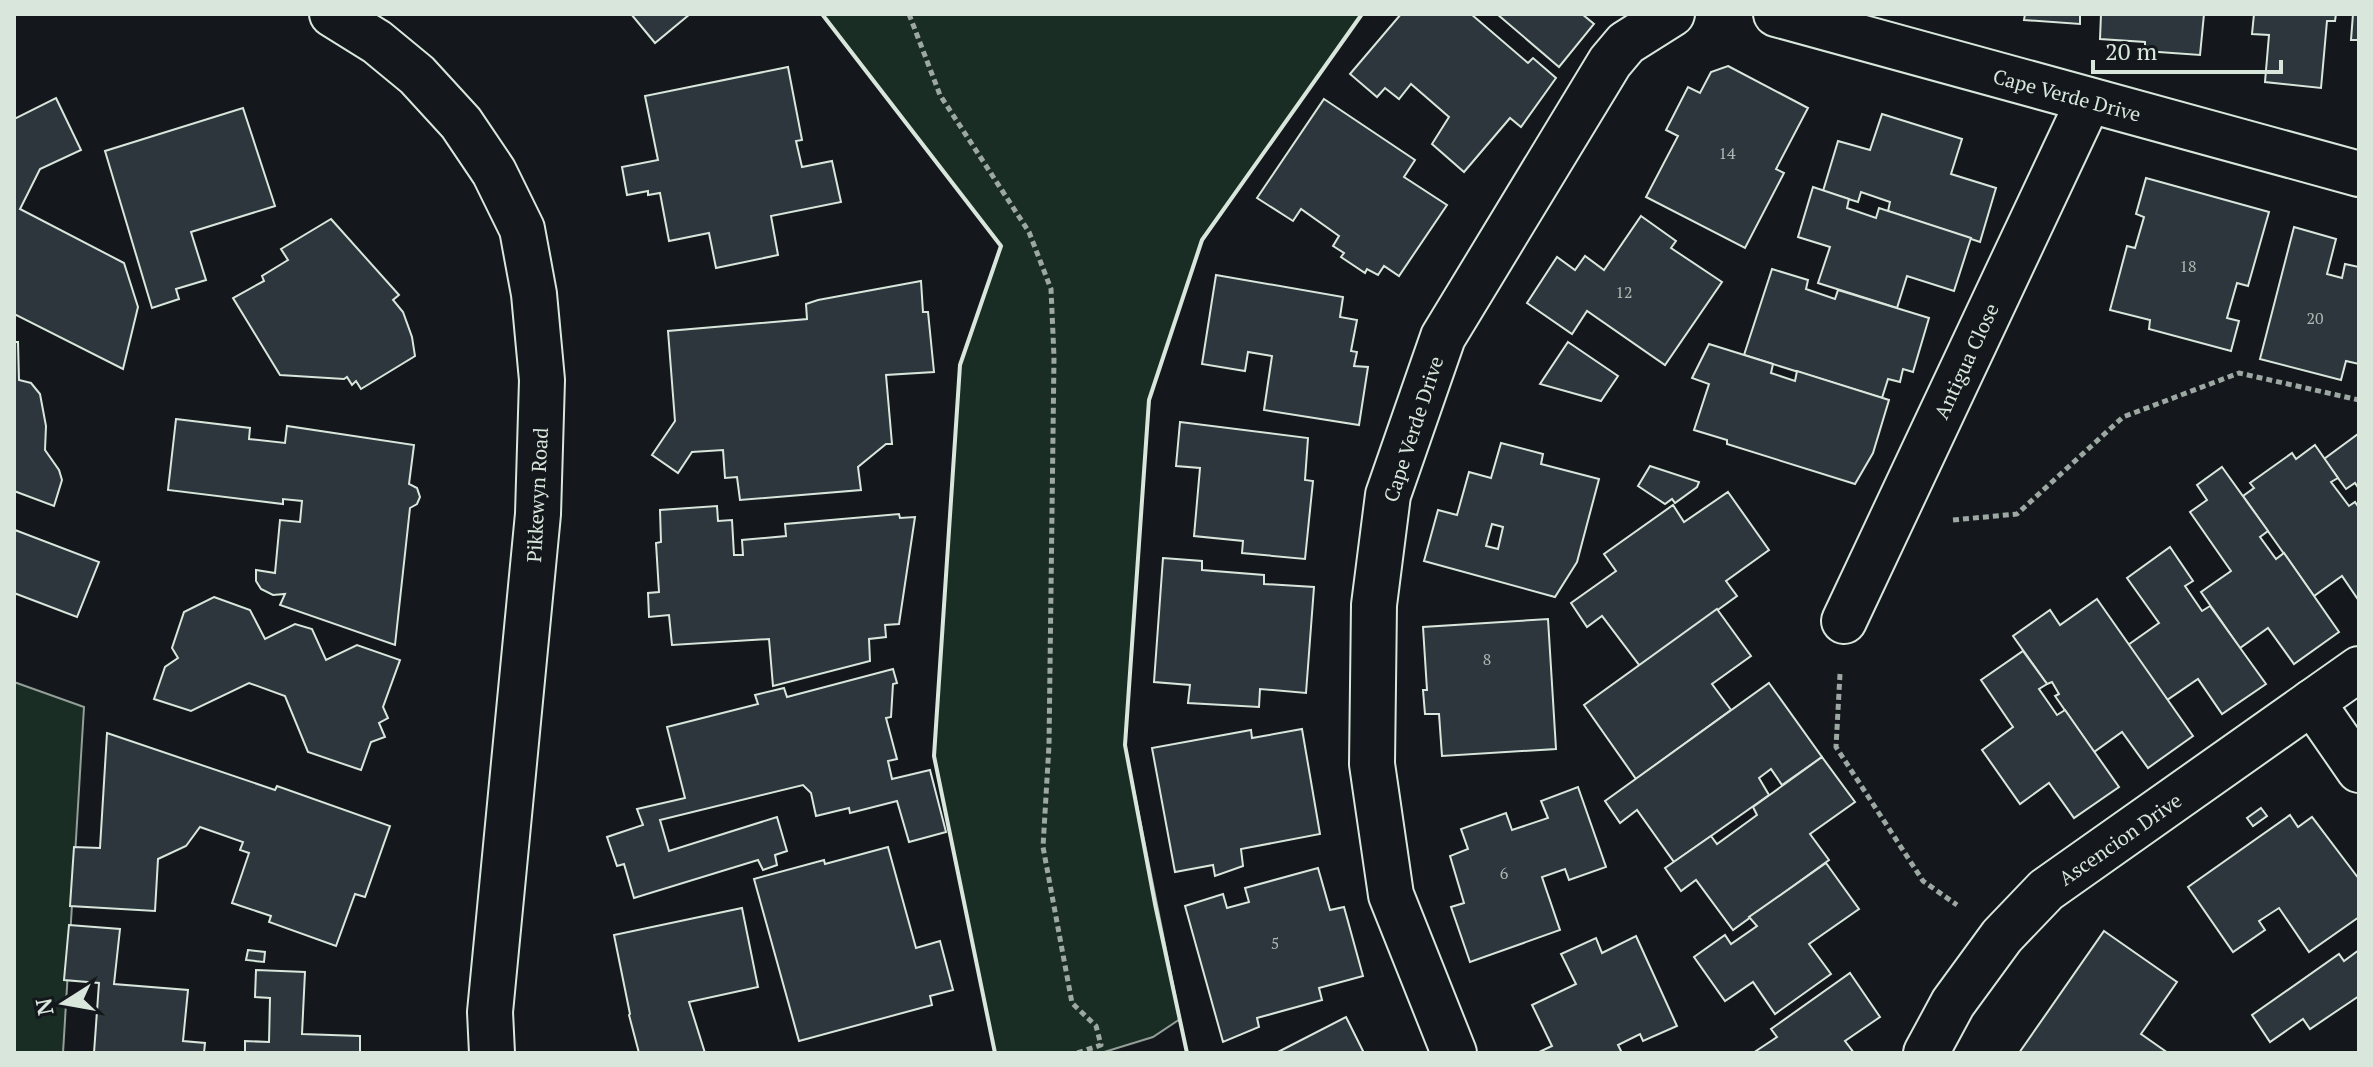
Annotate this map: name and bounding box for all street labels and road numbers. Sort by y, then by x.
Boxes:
street label: Cape Verde Drive [1990,62,2144,128]
street label: Antigua Close [1927,299,2005,423]
street label: Cape Verde Drive [1377,353,1449,505]
street label: Pikkewyn Road [520,427,554,563]
street label: Ascencion Drive [2053,787,2187,891]

